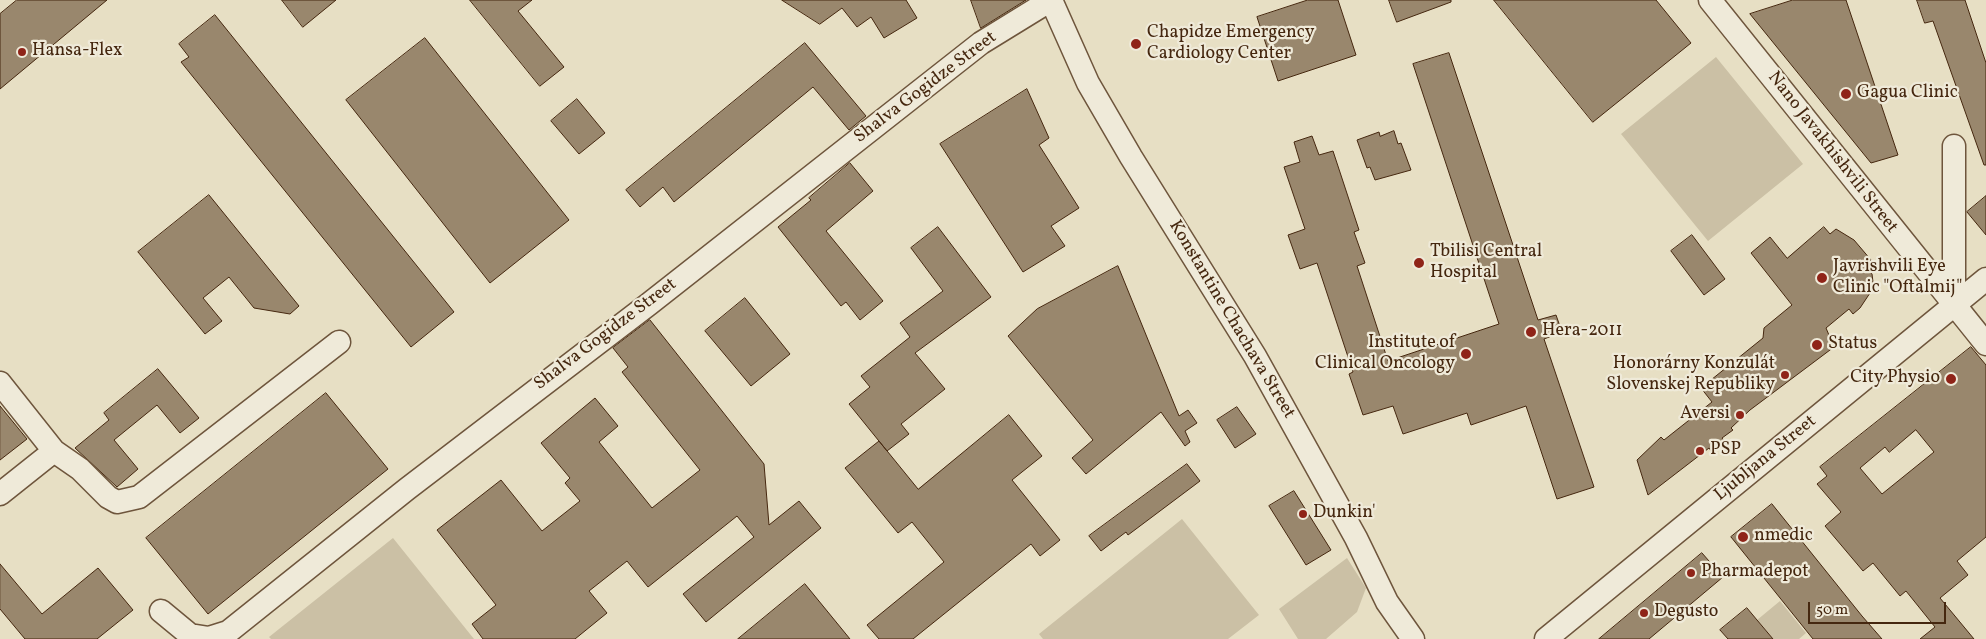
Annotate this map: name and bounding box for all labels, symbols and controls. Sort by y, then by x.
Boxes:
place label: Chapidze Emergency Cardiology Center [1147,23,1315,66]
street label: Shalva Gogidze Street [850,27,1002,149]
marker: Chapidze Emergency Cardiology Center [1129,37,1143,51]
place label: Hansa-Flex [32,41,122,63]
marker: Hansa-Flex [16,46,28,58]
street label: Nano Javakhishvili Street [1762,68,1902,238]
place label: Gagua Clinic [1857,83,1958,105]
marker: Gagua Clinic [1839,87,1853,101]
street label: Konstantine Chachava Street [1163,217,1299,423]
place label: Tbilisi Central Hospital [1430,242,1542,284]
marker: Tbilisi Central Hospital [1412,256,1426,270]
place label: Javrishvili Eye Clinic "Oftalmij" [1833,257,1962,300]
marker: Javrishvili Eye Clinic "Oftalmij" [1815,271,1829,285]
street label: Shalva Gogidze Street [530,274,682,396]
place label: Hera-2011 [1542,321,1622,343]
marker: Hera-2011 [1524,325,1538,339]
place label: Institute of Clinical Oncology [1315,333,1455,376]
place label: Status [1828,334,1877,356]
marker: Status [1810,338,1824,352]
marker: Institute of Clinical Oncology [1459,347,1473,361]
place label: Honorárny Konzulát Slovenskej Republiky [1606,354,1775,396]
place label: City Physio [1850,368,1940,390]
marker: Honorárny Konzulát Slovenskej Republiky [1779,369,1791,381]
marker: City Physio [1944,372,1958,386]
place label: Aversi [1680,404,1730,426]
marker: Aversi [1734,409,1746,421]
street label: Ljubljana Street [1711,411,1821,507]
place label: PSP [1710,440,1741,462]
marker: PSP [1694,445,1706,457]
place label: Dunkin' [1313,503,1376,525]
marker: Dunkin' [1297,508,1309,520]
place label: nmedic [1754,526,1813,548]
marker: nmedic [1736,530,1750,544]
place label: Pharmadepot [1701,562,1808,584]
marker: Pharmadepot [1685,567,1697,579]
scale bar [1811,592,1948,624]
text: 50 m [1816,600,1848,621]
place label: Degusto [1654,602,1718,624]
marker: Degusto [1638,607,1650,619]

